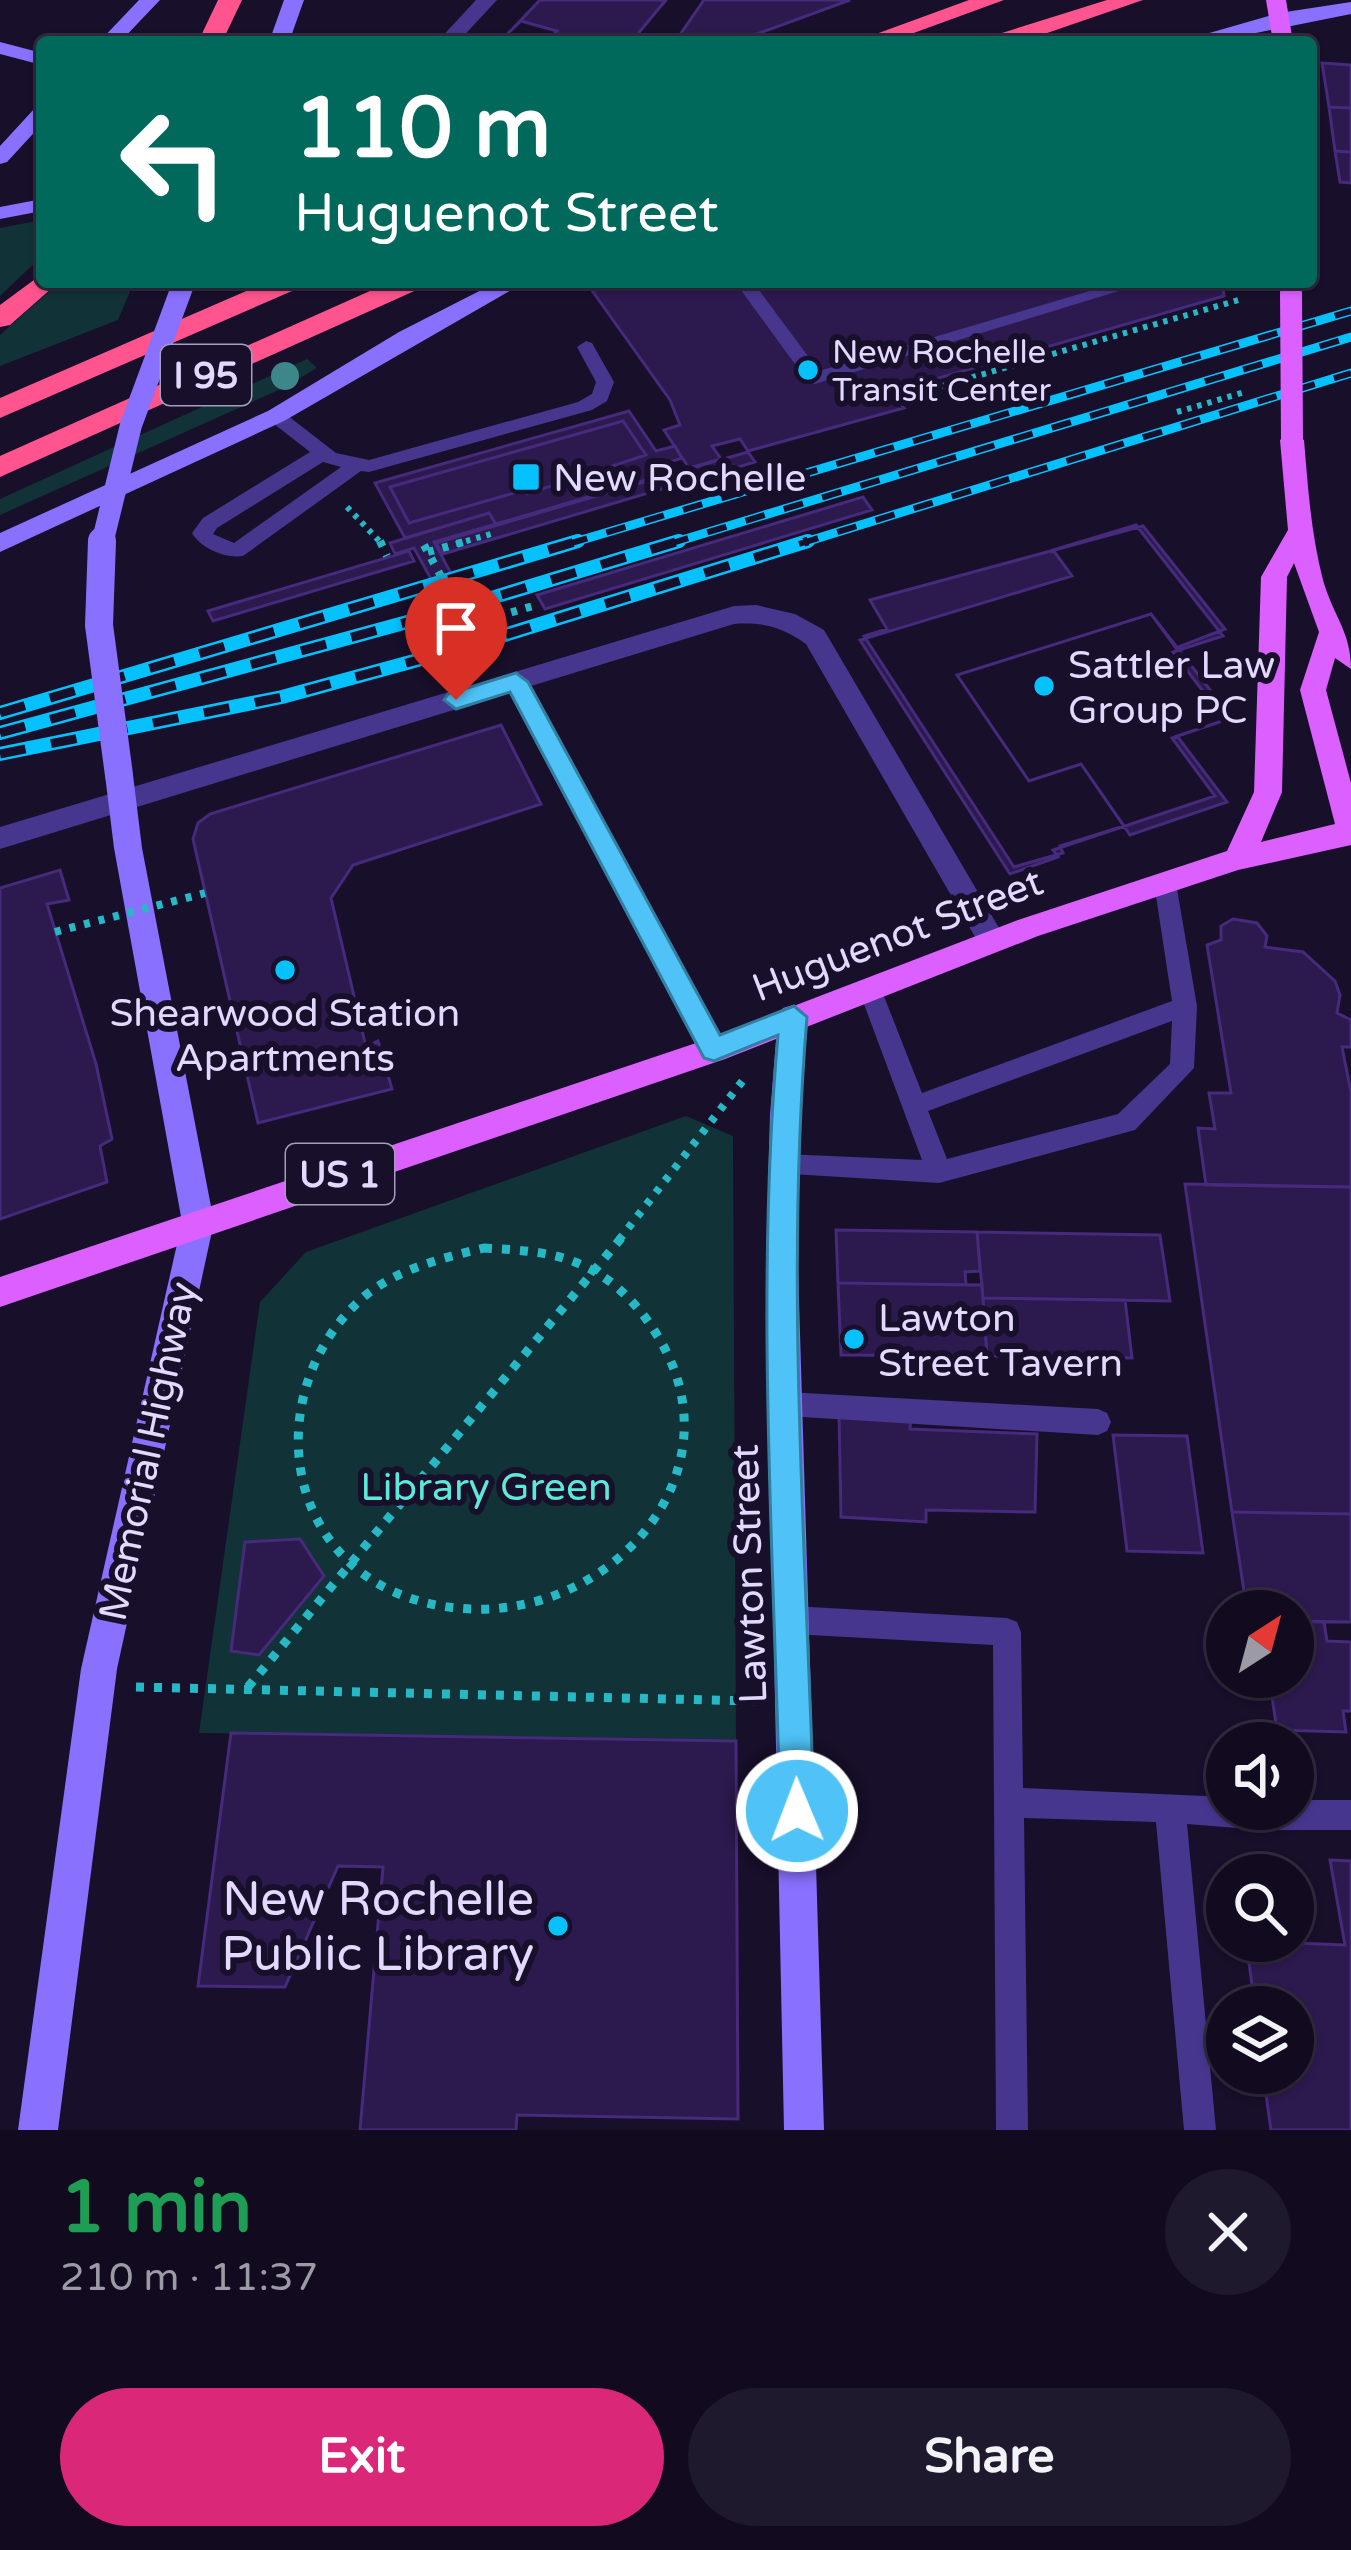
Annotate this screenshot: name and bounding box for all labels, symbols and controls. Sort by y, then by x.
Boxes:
text: 110 m [294,79,551,180]
icon: left [96,84,252,240]
text: Huguenot Street [294,181,719,246]
place label: New Rochelle Transit Center [832,333,1051,410]
road number: I 95 [161,345,251,405]
marker: New Rochelle Transit Center [795,357,821,383]
place label: New Rochelle [553,455,806,502]
marker: New Rochelle [510,461,542,493]
pin [405,577,507,700]
icon: arrive [423,595,489,661]
place label: Sattler Law Group PC [1068,642,1275,734]
marker: Sattler Law Group PC [1031,673,1057,699]
street label: Huguenot Street [746,858,1049,1012]
marker: Shearwood Station Apartments [272,957,298,983]
place label: Shearwood Station Apartments [110,990,460,1082]
road number: US 1 [286,1144,394,1204]
street label: Memorial Highway [90,1278,207,1625]
place label: Lawton Street Tavern [878,1295,1123,1387]
marker: Lawton Street Tavern [841,1326,867,1352]
street label: Lawton Street [721,1443,778,1704]
park label: Library Green [360,1464,612,1511]
north arrow [1206,1590,1314,1698]
map controls [1206,1590,1314,2094]
button: sound [1206,1722,1314,1830]
position arrow [734,1748,860,1874]
button: search [1206,1854,1314,1962]
place label: New Rochelle Public Library [221,1871,534,1984]
marker: New Rochelle Public Library [545,1913,571,1939]
button: layers [1206,1986,1314,2094]
text: 1 min [60,2165,252,2252]
button: close [1165,2169,1291,2295]
text: 210 m · 11:37 [60,2254,318,2301]
button: Exit [60,2388,664,2526]
button: Share [688,2388,1291,2526]

